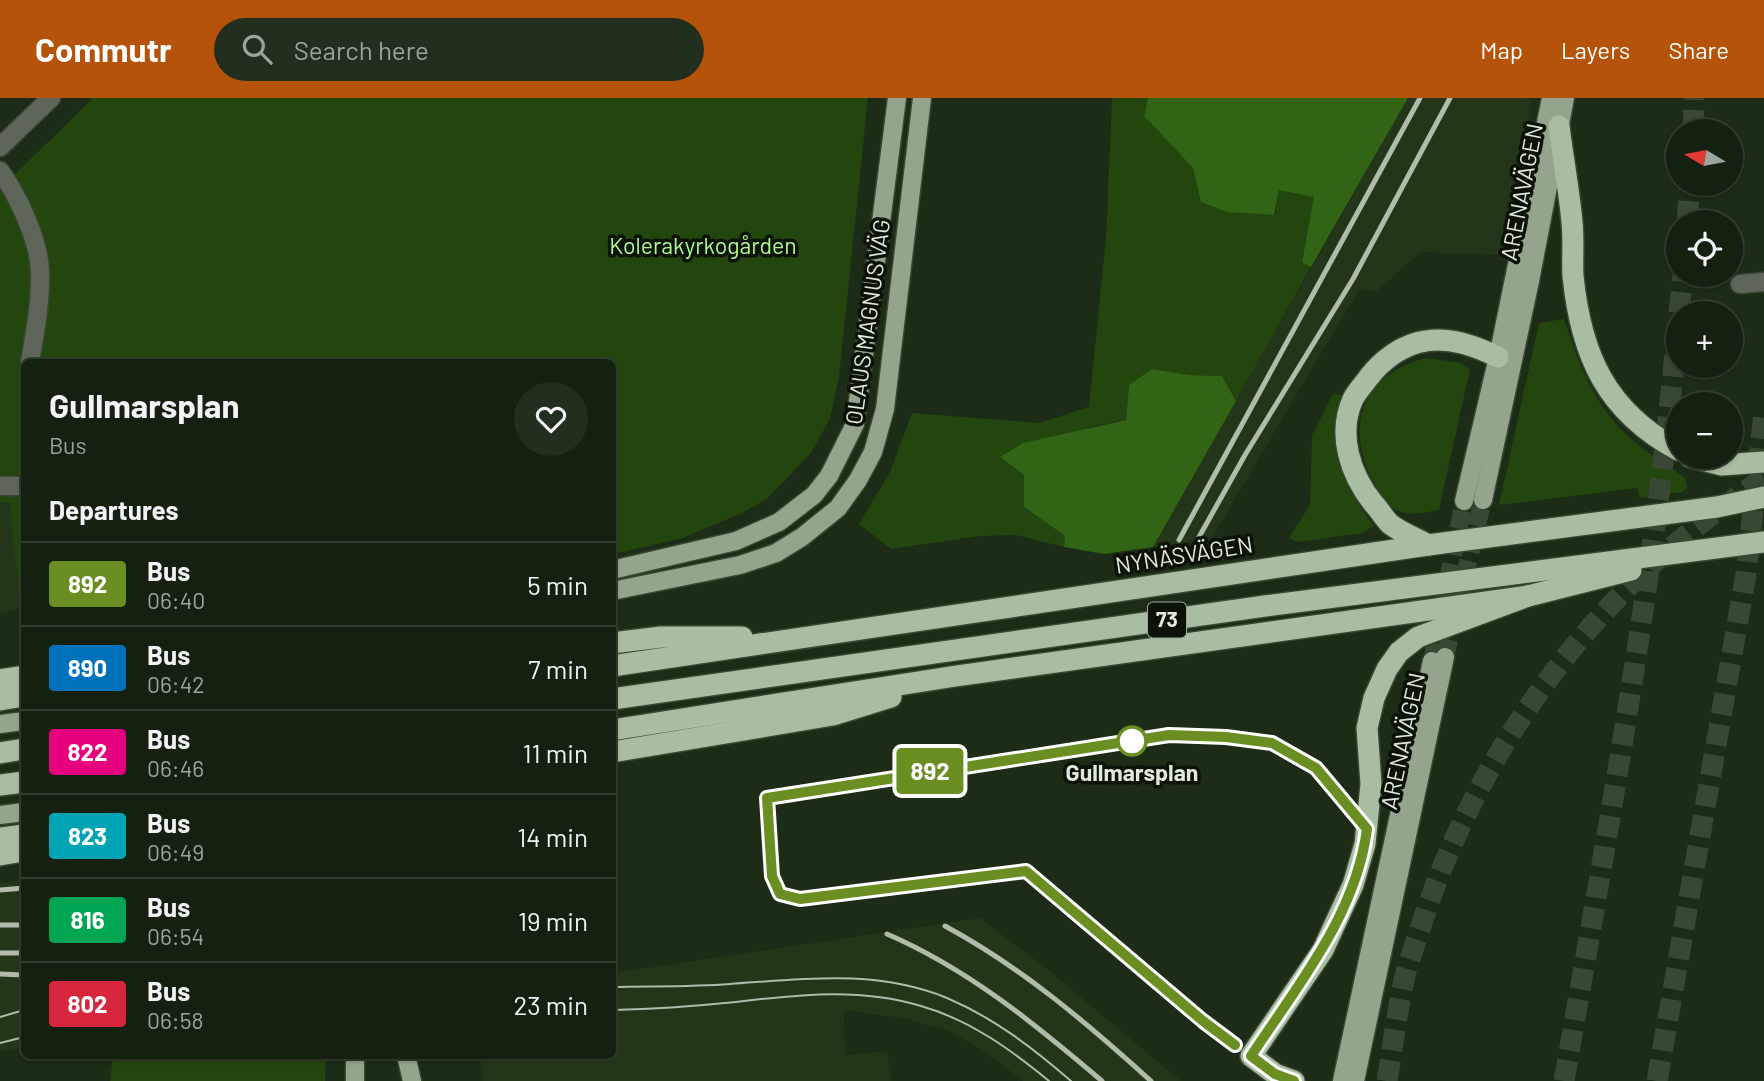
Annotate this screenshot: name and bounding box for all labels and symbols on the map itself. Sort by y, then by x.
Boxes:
north arrow [1666,119,1743,196]
street label: ARENAVÄGEN [1494,121,1548,263]
street label: OLAUS MAGNUS VÄG [839,217,895,426]
park label: Kolerakyrkogården [609,231,797,259]
street label: NYNÄSVÄGEN [1113,529,1255,579]
road number: 73 [1148,602,1186,638]
street label: ARENAVÄGEN [1374,670,1430,812]
marker: Gullmarsplan [1117,726,1147,756]
line badge: 892 [890,748,970,794]
place label: Gullmarsplan [1066,758,1198,786]

